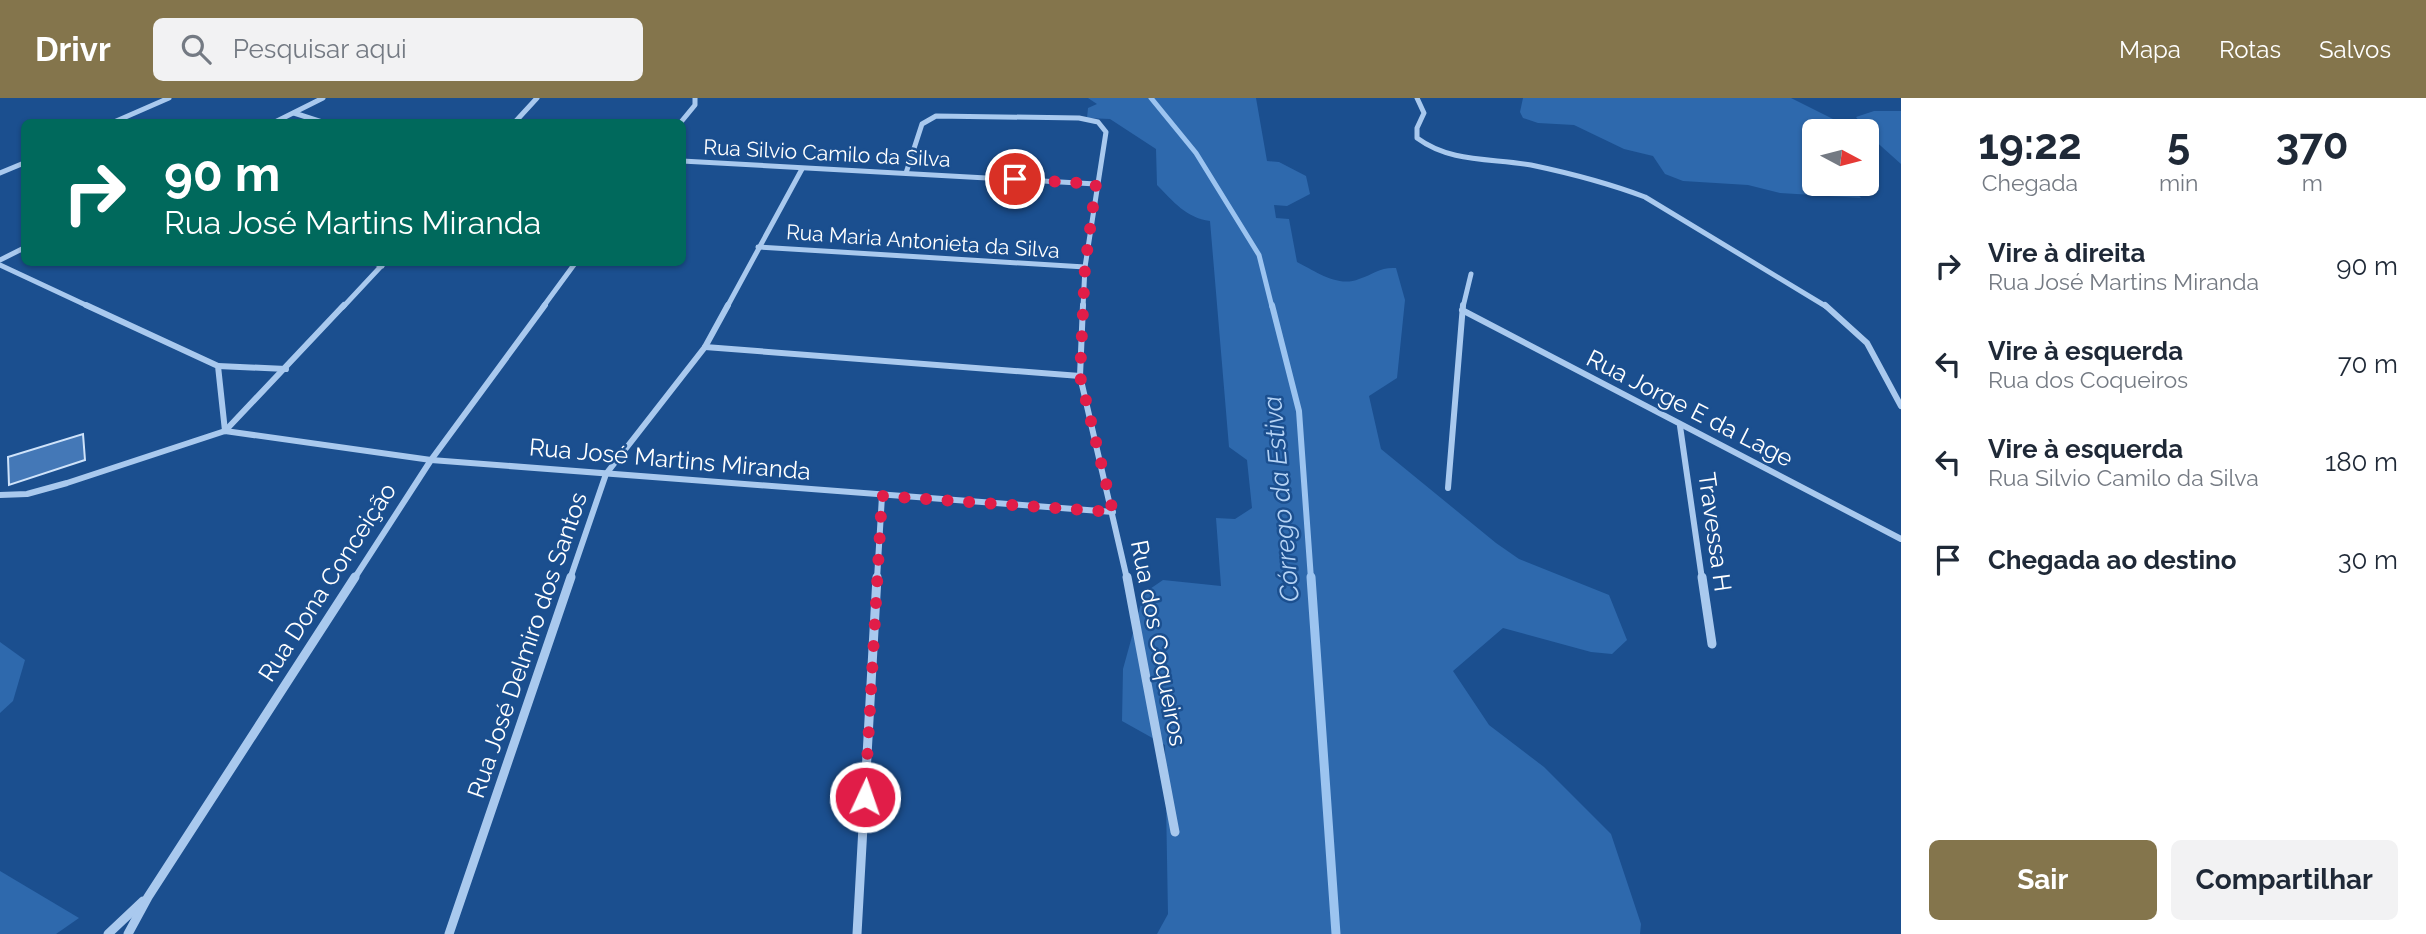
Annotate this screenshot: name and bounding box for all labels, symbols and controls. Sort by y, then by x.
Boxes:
search box [153,18,643,81]
text: Drivr [35,30,111,69]
icon: search [177,30,215,68]
text: Pesquisar aqui [233,34,407,64]
text: Mapa [2119,35,2181,64]
text: Rotas [2219,35,2281,64]
text: Salvos [2319,35,2391,64]
north arrow [1802,119,1880,196]
map controls [1802,119,1879,196]
text: 19:22 [1978,120,2082,169]
text: 5 [2167,120,2190,169]
text: 370 [2276,120,2349,169]
street label: Rua Silvio Camilo da Silva [703,134,951,172]
text: 90 m [164,145,280,202]
icon: right [49,147,140,238]
pin [985,149,1045,209]
icon: arrive [996,160,1034,198]
text: Chegada [1982,169,2078,196]
text: min [2159,169,2199,196]
text: m [2302,169,2323,196]
text: Rua José Martins Miranda [164,204,541,241]
street label: Rua Maria Antonieta da Silva [785,219,1061,263]
text: Vire à direita [1988,238,2145,268]
icon: right [1929,247,1967,285]
text: 90 m [2336,251,2398,281]
text: Rua José Martins Miranda [1988,268,2259,295]
text: Vire à esquerda [1988,336,2183,366]
street label: Rua Jorge E da Lage [1582,343,1798,473]
icon: left [1929,345,1967,383]
text: 70 m [2338,349,2398,379]
text: Rua dos Coqueiros [1988,366,2188,393]
water label: Córrego da Estiva [1257,395,1305,603]
street label: Rua José Martins Miranda [528,432,812,486]
text: Vire à esquerda [1988,434,2183,464]
icon: left [1929,443,1967,481]
text: 180 m [2325,447,2398,477]
text: Rua Silvio Camilo da Silva [1988,464,2259,491]
street label: Travessa H [1692,471,1738,593]
street label: Rua Dona Conceição [252,477,402,687]
street label: Rua José Delmiro dos Santos [461,488,593,802]
street label: Rua dos Coqueiros [1125,538,1193,748]
icon: arrive [1929,541,1967,579]
text: Chegada ao destino [1988,545,2237,575]
text: 30 m [2338,545,2398,575]
position arrow [828,760,902,834]
button: Sair [1929,840,2157,920]
button: Compartilhar [2171,840,2398,920]

